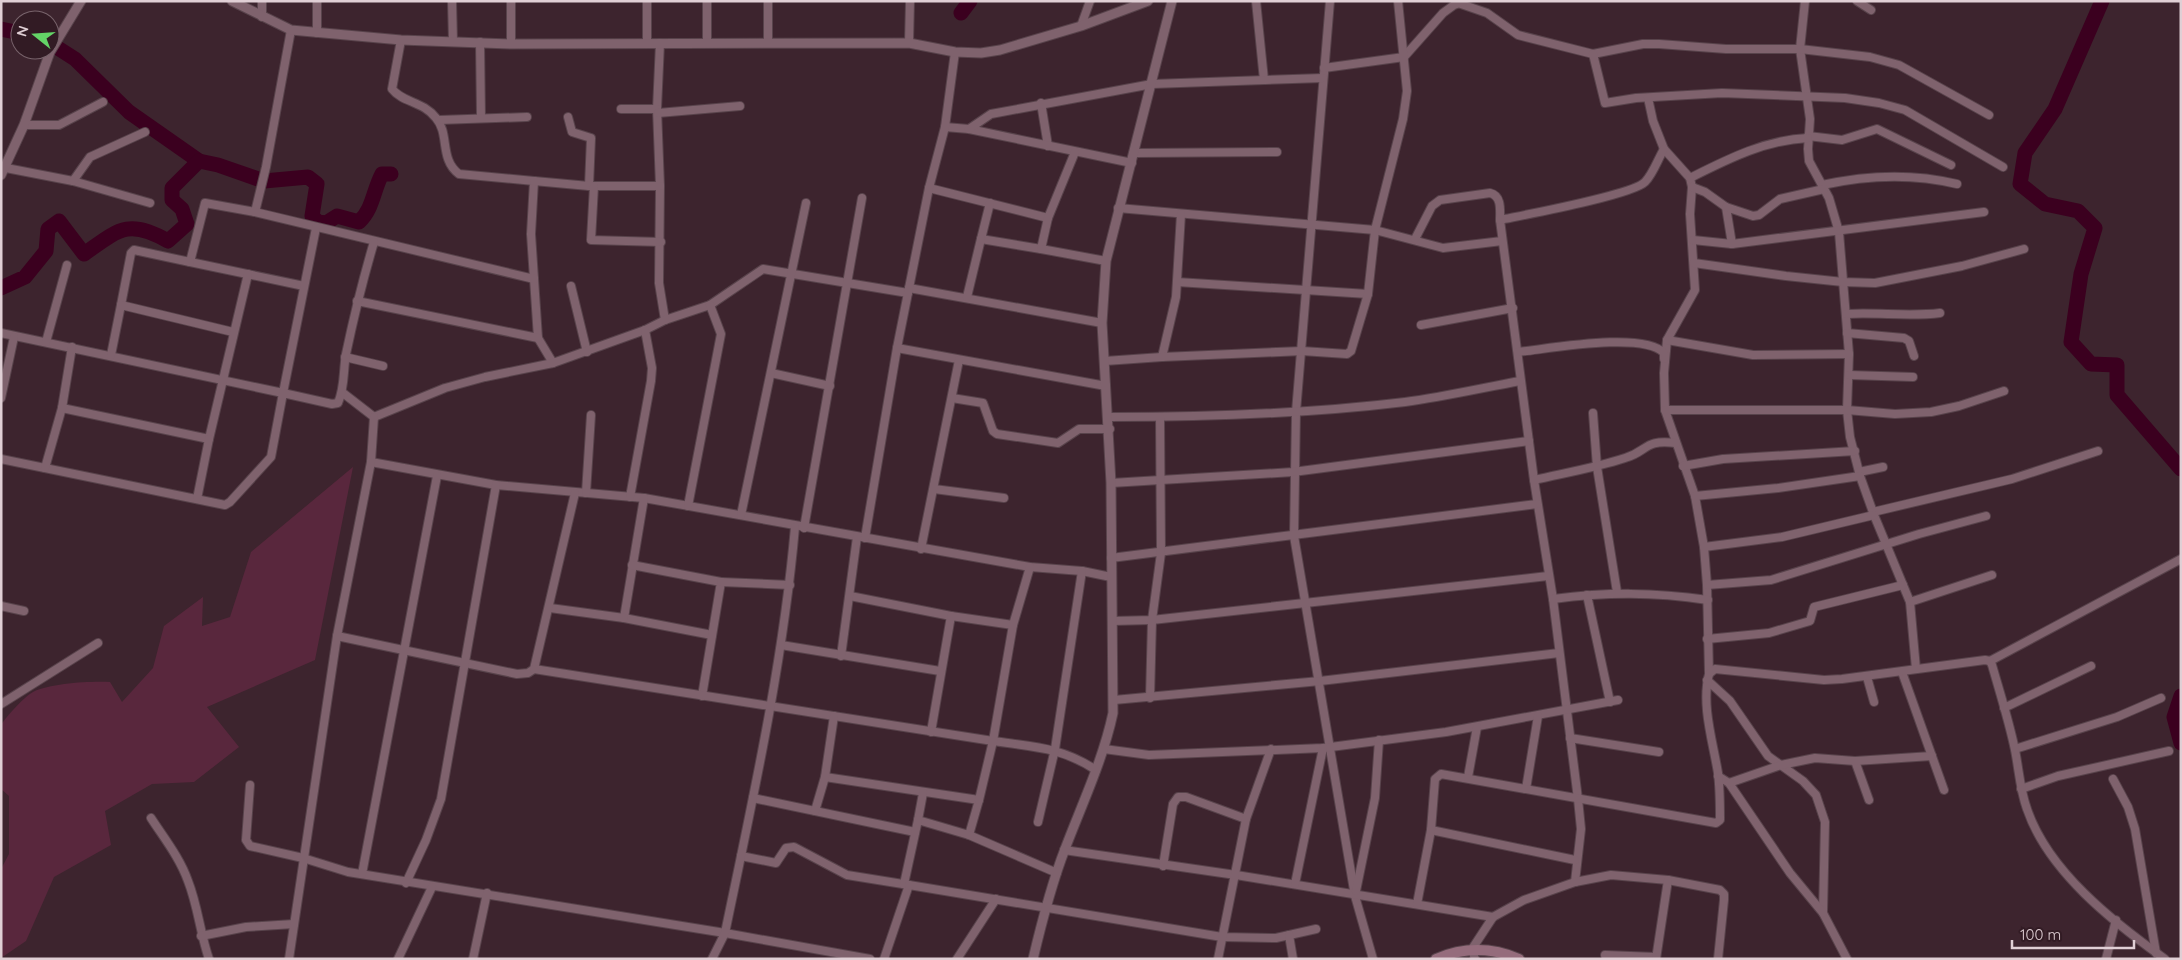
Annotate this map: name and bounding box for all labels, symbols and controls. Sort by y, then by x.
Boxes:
north arrow [10,10,60,60]
text: N [12,24,33,39]
scale bar [2012,918,2134,950]
text: 100 m [2020,925,2061,944]

